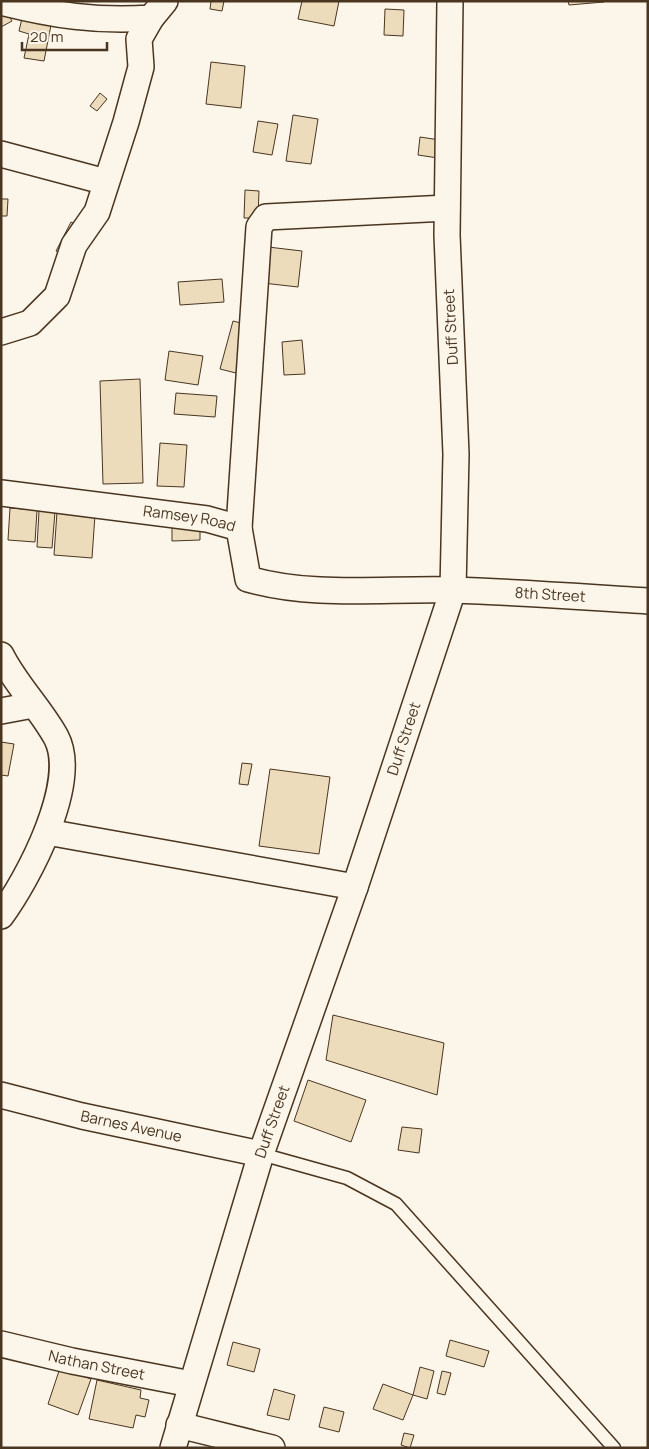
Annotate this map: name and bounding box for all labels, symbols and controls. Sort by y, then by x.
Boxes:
scale bar [22,20,108,52]
text: 20 m [30,26,63,47]
street label: Duff Street [438,289,463,366]
street label: Ramsey Road [142,500,238,537]
street label: 8th Street [514,582,586,607]
street label: Duff Street [382,699,425,778]
street label: Duff Street [249,1082,294,1161]
street label: Barnes Avenue [79,1105,184,1147]
street label: Nathan Street [46,1345,147,1385]

